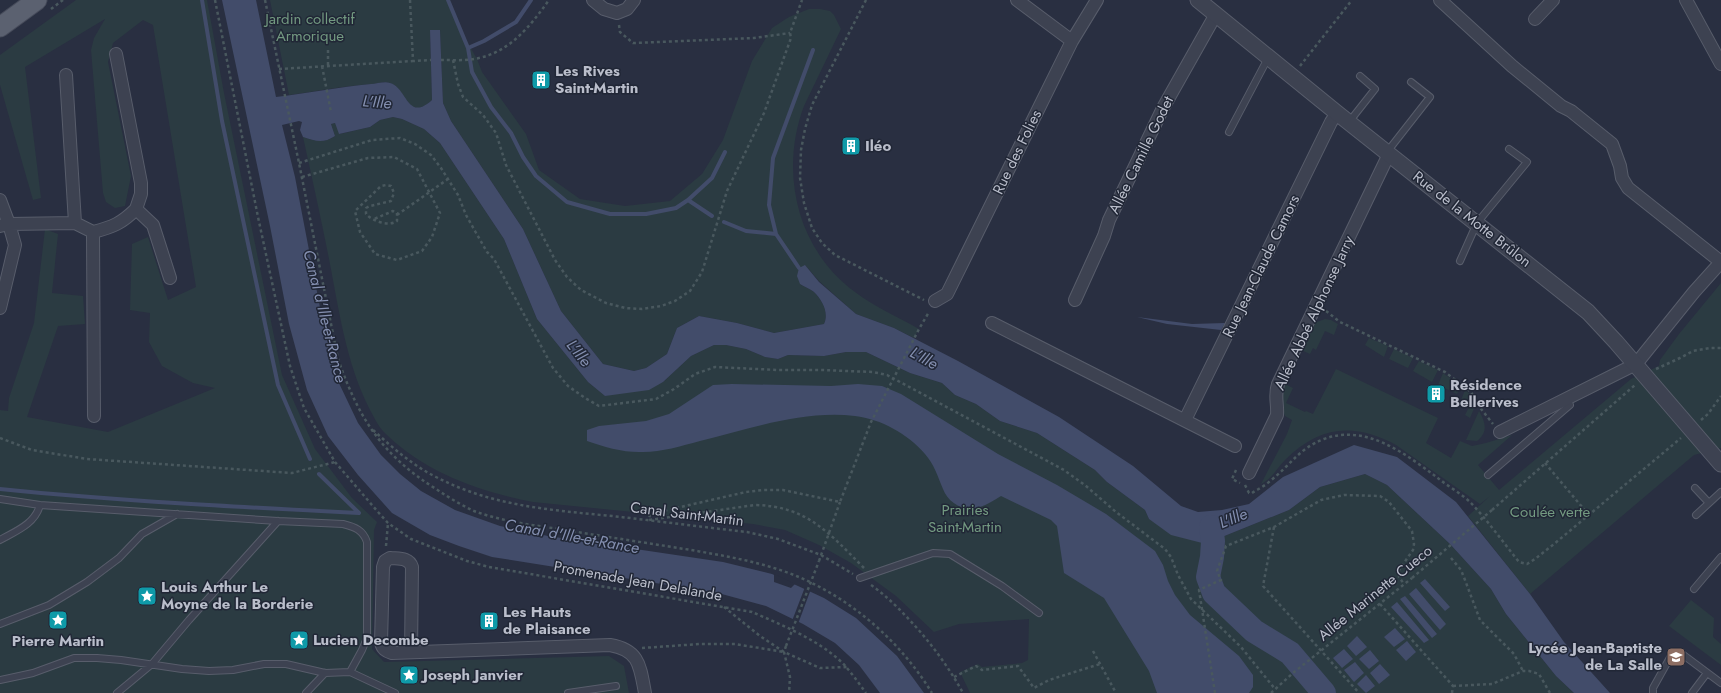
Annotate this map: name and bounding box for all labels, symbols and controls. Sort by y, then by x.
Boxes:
park label: Jardin collectif Armorique [263,8,356,47]
place label: Les Rives Saint-Martin [555,60,638,99]
building icon: Les Rives Saint-Martin [530,69,552,91]
water label: L'Ille [362,89,392,115]
street label: Allée Camille Godet [1103,92,1179,218]
street label: Rue des Folies [987,106,1047,198]
building icon: Iléo [840,135,862,157]
place label: Iléo [865,135,891,157]
street label: Rue de la Motte Brûlon [1408,166,1536,272]
street label: Rue Jean-Claude Camors [1217,191,1305,341]
street label: Allée Abbé Alphonse Jarry [1268,232,1360,394]
water label: Canal d'Ille-et-Rance [297,247,353,385]
water label: L'Ille [561,335,597,371]
water label: L'Ille [906,341,942,375]
place label: Résidence Bellerives [1450,374,1522,413]
building icon: Résidence Bellerives [1425,383,1447,405]
street label: Canal Saint-Martin [629,496,745,532]
park label: Prairies Saint-Martin [928,499,1002,538]
park label: Coulée verte [1510,501,1590,523]
water label: L'Ille [1215,502,1251,534]
water label: Canal d'Ille-et-Rance [503,513,641,559]
street label: Allée Marinette Cueco [1313,540,1437,646]
street label: Promenade Jean Delalande [552,555,724,607]
place label: Louis Arthur Le Moyne de la Borderie [161,576,314,615]
place icon: Louis Arthur Le Moyne de la Borderie [136,585,158,607]
place label: Les Hauts de Plaisance [503,601,591,640]
place icon: Pierre Martin [47,609,69,631]
building icon: Les Hauts de Plaisance [478,610,500,632]
place icon: Lucien Decombe [288,629,310,651]
place label: Lucien Decombe [313,629,429,651]
place label: Pierre Martin [12,630,104,652]
place label: Lycée Jean-Baptiste de La Salle [1528,637,1662,676]
school or university icon: Lycée Jean-Baptiste de La Salle [1665,646,1687,668]
place icon: Joseph Janvier [398,664,420,686]
place label: Joseph Janvier [420,664,524,686]

